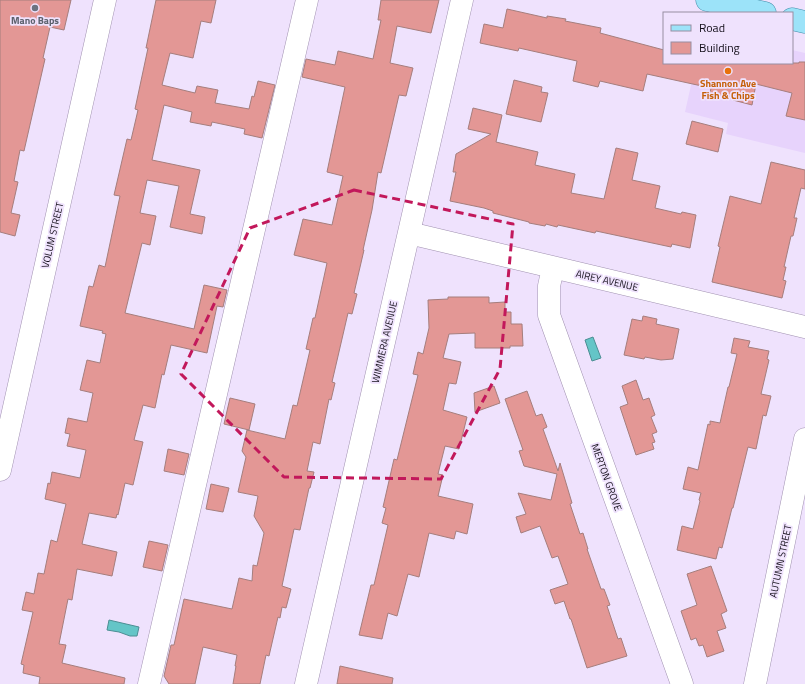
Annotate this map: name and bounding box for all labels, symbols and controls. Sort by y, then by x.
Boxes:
marker: Mano Baps [30,3,40,13]
legend [663,12,793,64]
place label: Mano Baps [11,13,59,28]
text: Road [699,18,725,37]
text: Building [699,38,740,57]
marker: Shannon Ave Fish & Chips [723,66,733,76]
place label: Shannon Ave Fish & Chips [700,76,756,103]
street label: VOLUM STREET [38,200,68,270]
street label: AIREY AVENUE [574,266,640,295]
street label: WIMMERA AVENUE [368,299,401,385]
street label: MERTON GROVE [587,441,626,513]
street label: AUTUMN STREET [765,522,796,599]

